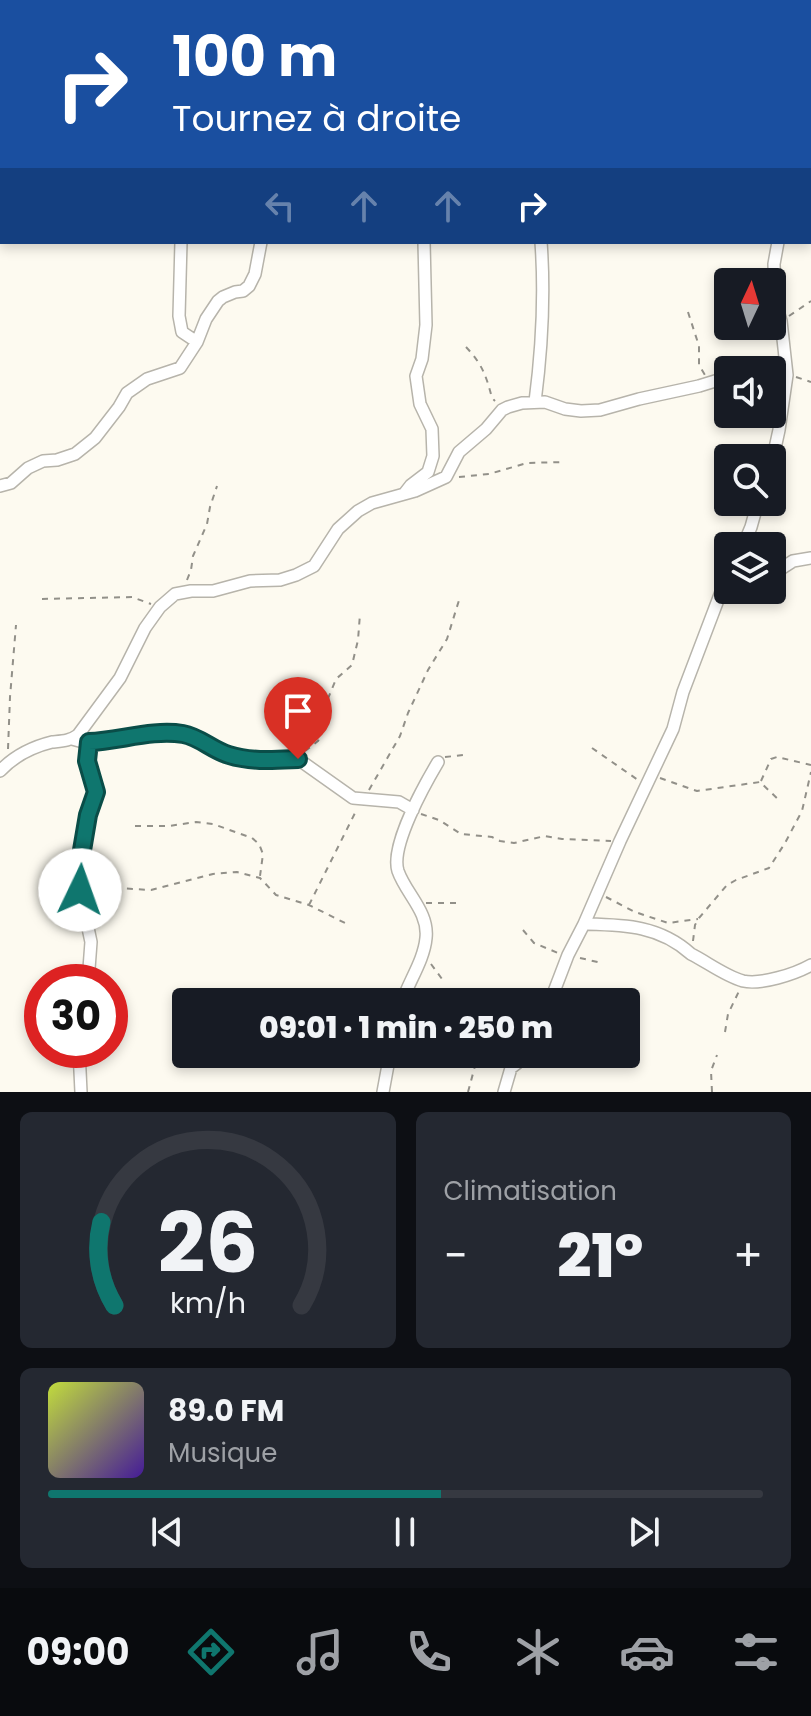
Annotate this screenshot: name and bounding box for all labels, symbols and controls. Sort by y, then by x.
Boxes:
text: 100 m [172,17,337,96]
icon: right [40,32,144,136]
text: Tournez à droite [172,93,461,144]
icon: left [258,184,302,228]
icon: ahead [342,184,386,228]
icon: ahead [426,184,470,228]
icon: right [510,184,554,228]
north arrow [714,268,786,340]
map controls [714,268,786,604]
button: sound [714,356,786,428]
button: search [714,444,786,516]
button: layers [714,532,786,604]
pin [264,677,332,759]
icon: arrive [276,689,320,733]
position arrow [38,848,122,932]
speed limit sign: 30 [24,964,128,1068]
text: 09:01 · 1 min · 250 m [259,1006,553,1049]
text: Climatisation [444,1173,617,1209]
text: 26 [157,1185,258,1301]
text: 21° [557,1214,643,1298]
text: − [444,1225,468,1286]
text: + [733,1225,763,1286]
text: km/h [170,1283,246,1323]
text: 89.0 FM [168,1389,284,1432]
text: Musique [168,1435,277,1471]
icon: previous [145,1510,189,1554]
icon: pause [383,1510,427,1554]
icon: next [622,1510,666,1554]
icon: directions [183,1624,239,1680]
icon: music [292,1624,348,1680]
icon: phone [401,1624,457,1680]
icon: climate [510,1624,566,1680]
icon: car [619,1624,675,1680]
icon: filters [728,1624,784,1680]
text: 09:00 [27,1627,129,1678]

